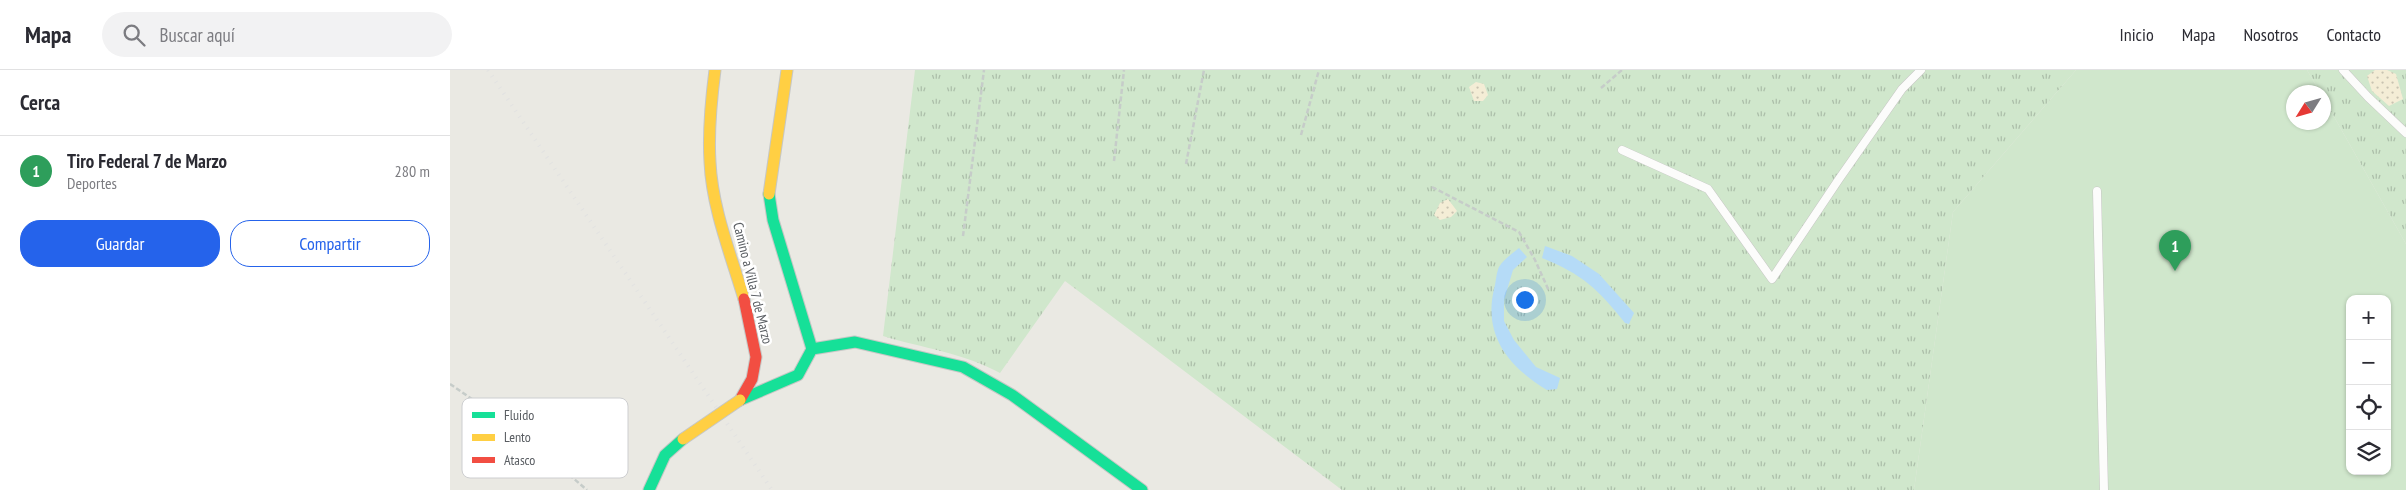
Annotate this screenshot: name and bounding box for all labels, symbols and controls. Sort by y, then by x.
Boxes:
search box [102,12,452,57]
text: Mapa [25,19,72,50]
icon: search [120,21,148,49]
text: Buscar aquí [160,23,235,47]
text: Inicio [2120,23,2154,46]
text: Mapa [2182,23,2215,46]
text: Nosotros [2243,23,2298,46]
text: Contacto [2326,23,2381,46]
north arrow [2286,85,2331,130]
text: Cerca [20,89,60,116]
text: Tiro Federal 7 de Marzo [67,149,227,173]
text: 1 [32,161,40,181]
text: 280 m [395,161,430,181]
text: Deportes [67,173,117,193]
button: Guardar [20,220,220,267]
button: Compartir [230,220,430,267]
street label: Camino a Villa 7 de Marzo [729,220,777,346]
pin: 1 [2159,230,2191,271]
your location [1512,287,1538,313]
map controls [2346,295,2391,475]
button: + [2346,295,2391,340]
button: − [2346,340,2391,385]
button: locate [2346,385,2391,430]
legend [462,398,628,478]
text: Fluido [504,406,534,424]
text: Lento [504,428,531,446]
button: layers [2346,430,2391,475]
text: Atasco [504,451,535,469]

